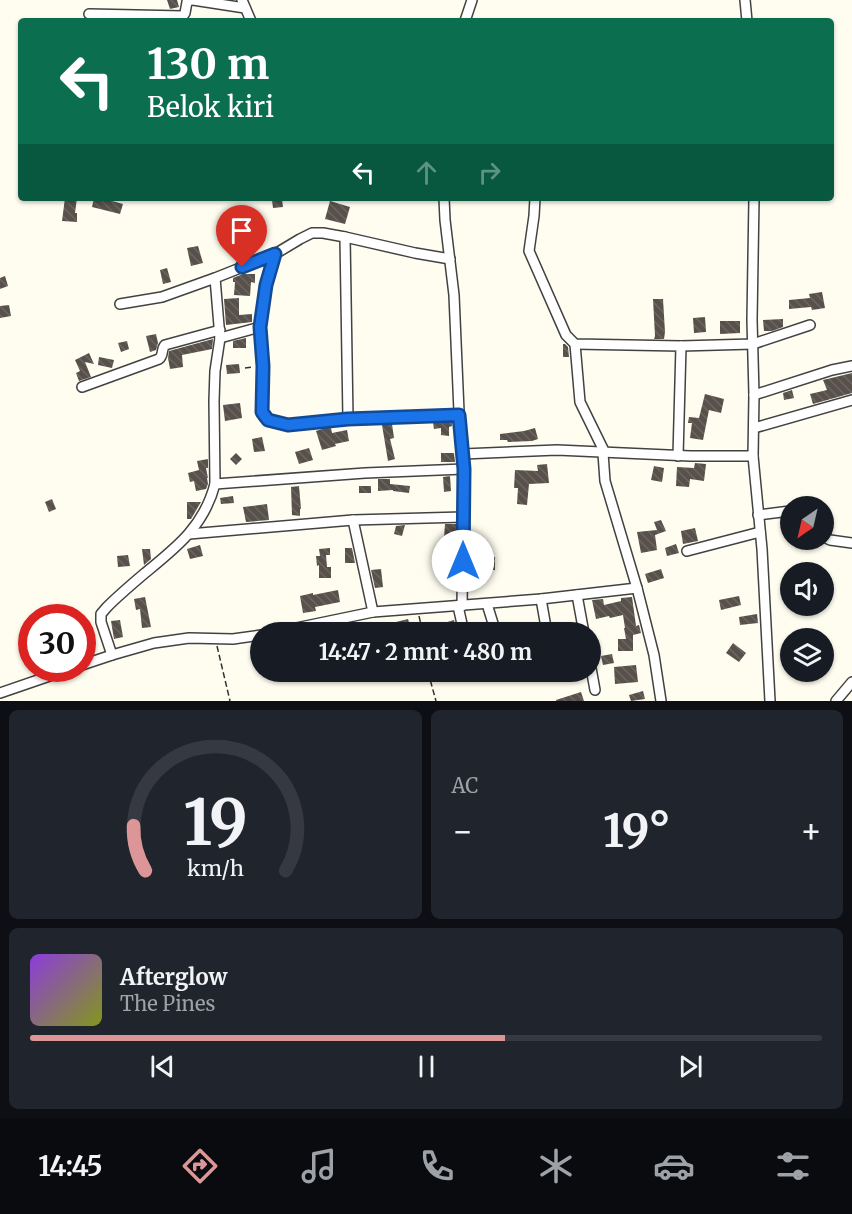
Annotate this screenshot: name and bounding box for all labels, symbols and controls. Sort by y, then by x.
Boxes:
text: 130 m [147,38,269,90]
icon: left [48,42,126,120]
text: Belok kiri [147,90,274,124]
icon: left [347,156,380,189]
icon: ahead [410,156,443,189]
icon: right [473,156,506,189]
pin [216,205,267,267]
icon: arrive [225,214,258,247]
north arrow [780,496,834,550]
map controls [780,496,834,682]
position arrow [431,529,495,593]
button: sound [780,562,834,616]
speed limit sign: 30 [18,604,96,682]
button: layers [780,628,834,682]
text: 14:47 · 2 mnt · 480 m [319,638,532,666]
text: AC [452,773,478,798]
text: 19 [183,784,247,862]
text: 19° [603,803,671,859]
text: − [452,811,474,852]
text: + [800,811,822,852]
text: km/h [187,856,244,883]
text: Afterglow [120,963,227,991]
text: The Pines [120,991,215,1016]
icon: previous [146,1050,179,1083]
icon: pause [410,1050,443,1083]
icon: next [674,1050,707,1083]
icon: directions [179,1145,221,1187]
icon: music [298,1145,340,1187]
icon: phone [416,1145,458,1187]
icon: climate [535,1145,577,1187]
icon: car [653,1145,695,1187]
icon: filters [772,1145,814,1187]
text: 14:45 [38,1149,103,1183]

